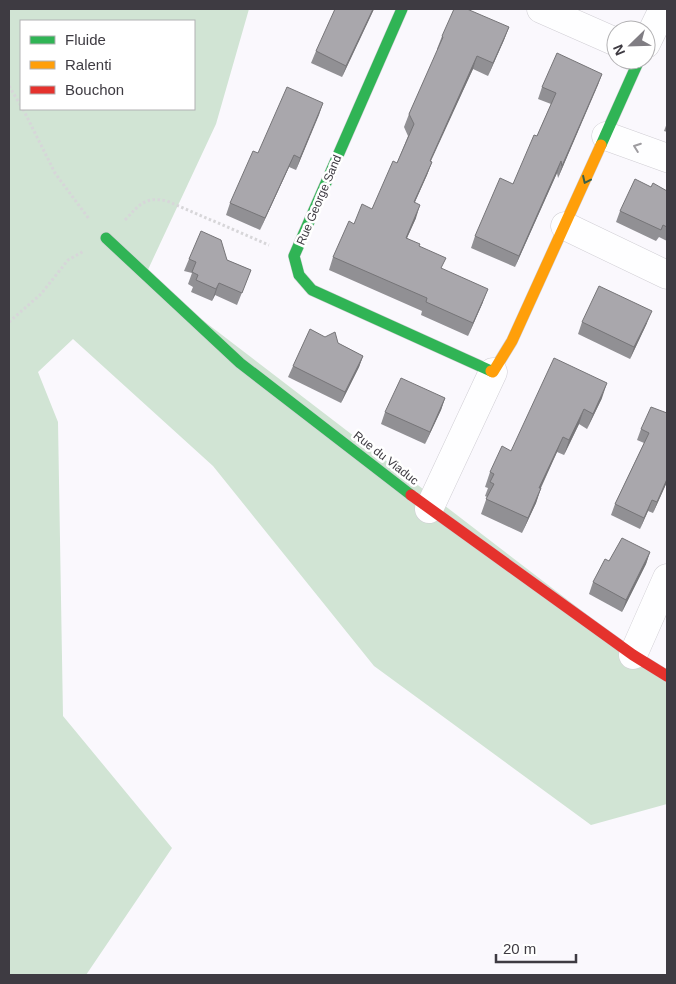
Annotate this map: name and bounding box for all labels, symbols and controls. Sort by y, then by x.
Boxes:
legend [20,20,195,110]
north arrow [606,20,656,70]
text: Fluide [65,31,106,48]
text: N [610,42,628,58]
text: Ralenti [65,56,112,73]
text: Bouchon [65,81,124,98]
one-way arrow [633,143,641,153]
street label: Rue George Sand [294,153,344,247]
one-way arrow [581,175,592,184]
street label: Rue du Viaduc [351,428,421,488]
scale bar [496,932,576,964]
text: 20 m [503,940,536,957]

